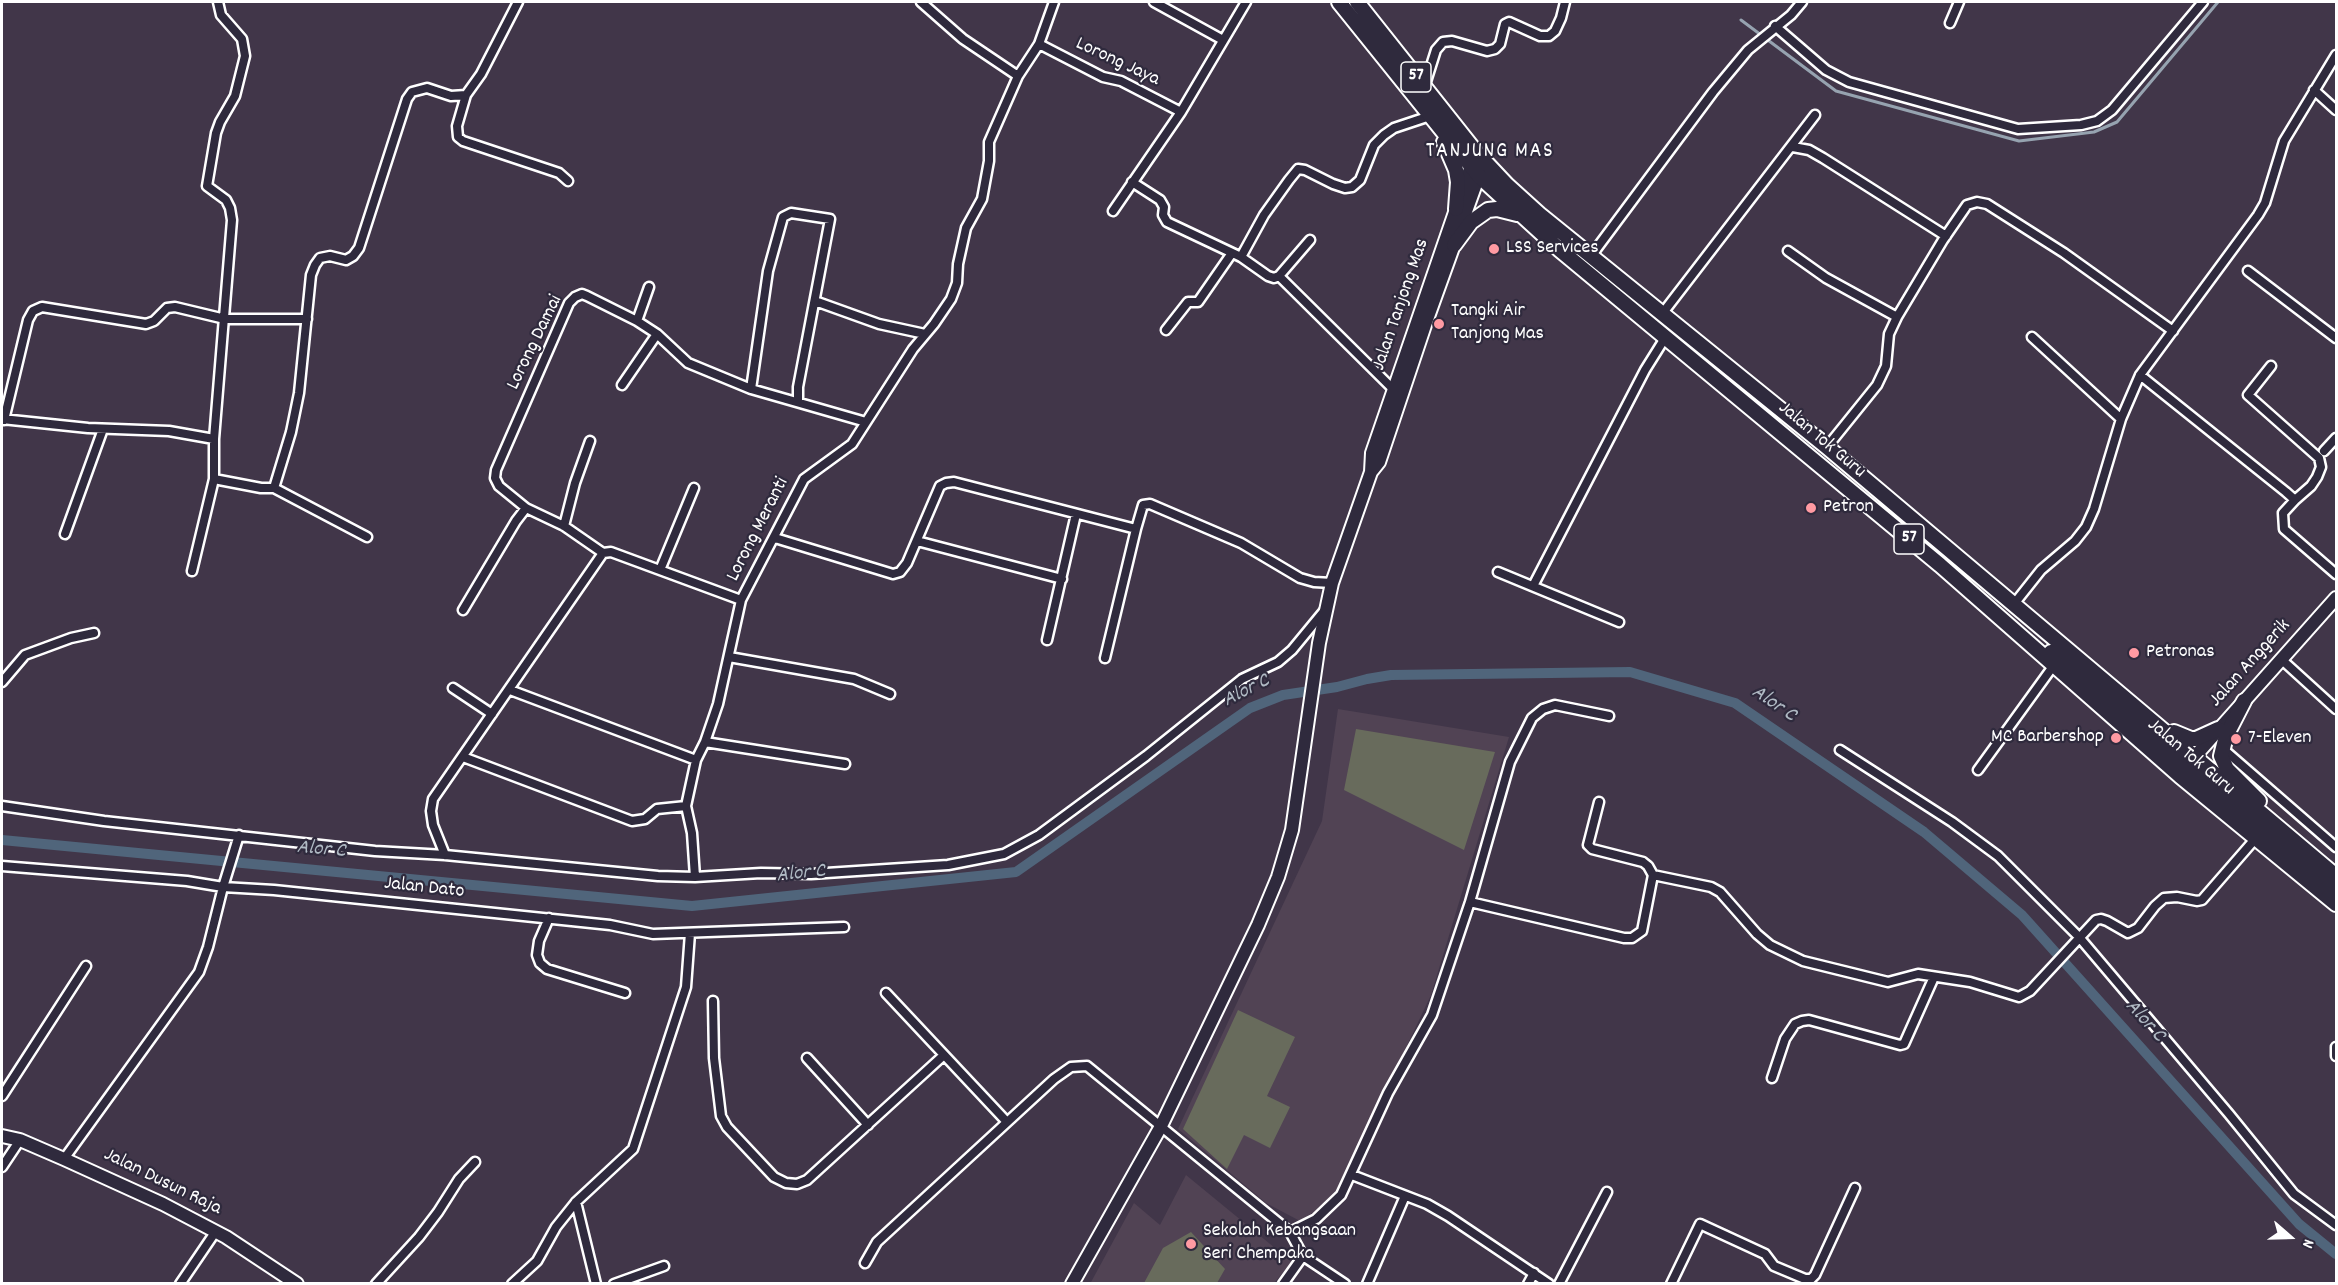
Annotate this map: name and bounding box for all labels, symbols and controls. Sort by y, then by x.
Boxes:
street label: Lorong Jaya [1071,33,1163,93]
road number: 57 [1401,62,1431,92]
district label: TANJUNG MAS [1426,140,1554,166]
street label: Jalan Tanjong Mas [1368,236,1436,374]
place label: LSS Services [1506,237,1599,261]
marker: LSS Services [1487,242,1501,256]
street label: Lorong Damai [503,292,569,394]
place label: Tangki Air Tanjong Mas [1451,300,1544,347]
marker: Tangki Air Tanjong Mas [1432,317,1446,331]
street label: Jalan Tok Guru [1772,397,1870,485]
street label: Lorong Meranti [723,474,795,586]
place label: Petron [1823,496,1874,520]
marker: Petron [1804,501,1818,515]
road number: 57 [1894,524,1924,554]
street label: Jalan Anggerik [2205,615,2297,713]
place label: Petronas [2146,641,2215,665]
marker: Petronas [2127,646,2141,660]
water label: Alor C [1220,670,1274,714]
water label: Alor C [1746,681,1800,729]
street label: Jalan Tok Guru [2141,714,2239,802]
place label: MC Barbershop [1991,726,2104,750]
place label: 7-Eleven [2248,727,2312,751]
marker: MC Barbershop [2109,731,2123,745]
marker: 7-Eleven [2229,732,2243,746]
water label: Alor C [296,836,346,866]
water label: Alor C [775,860,827,890]
street label: Jalan Dato [383,873,465,905]
water label: Alor C [2118,995,2170,1049]
street label: Jalan Dusun Raja [99,1144,225,1222]
north arrow [2260,1207,2320,1267]
place label: Sekolah Kebangsaan Seri Chempaka [1203,1220,1356,1267]
text: N [2295,1236,2320,1251]
marker: Sekolah Kebangsaan Seri Chempaka [1184,1237,1198,1251]

